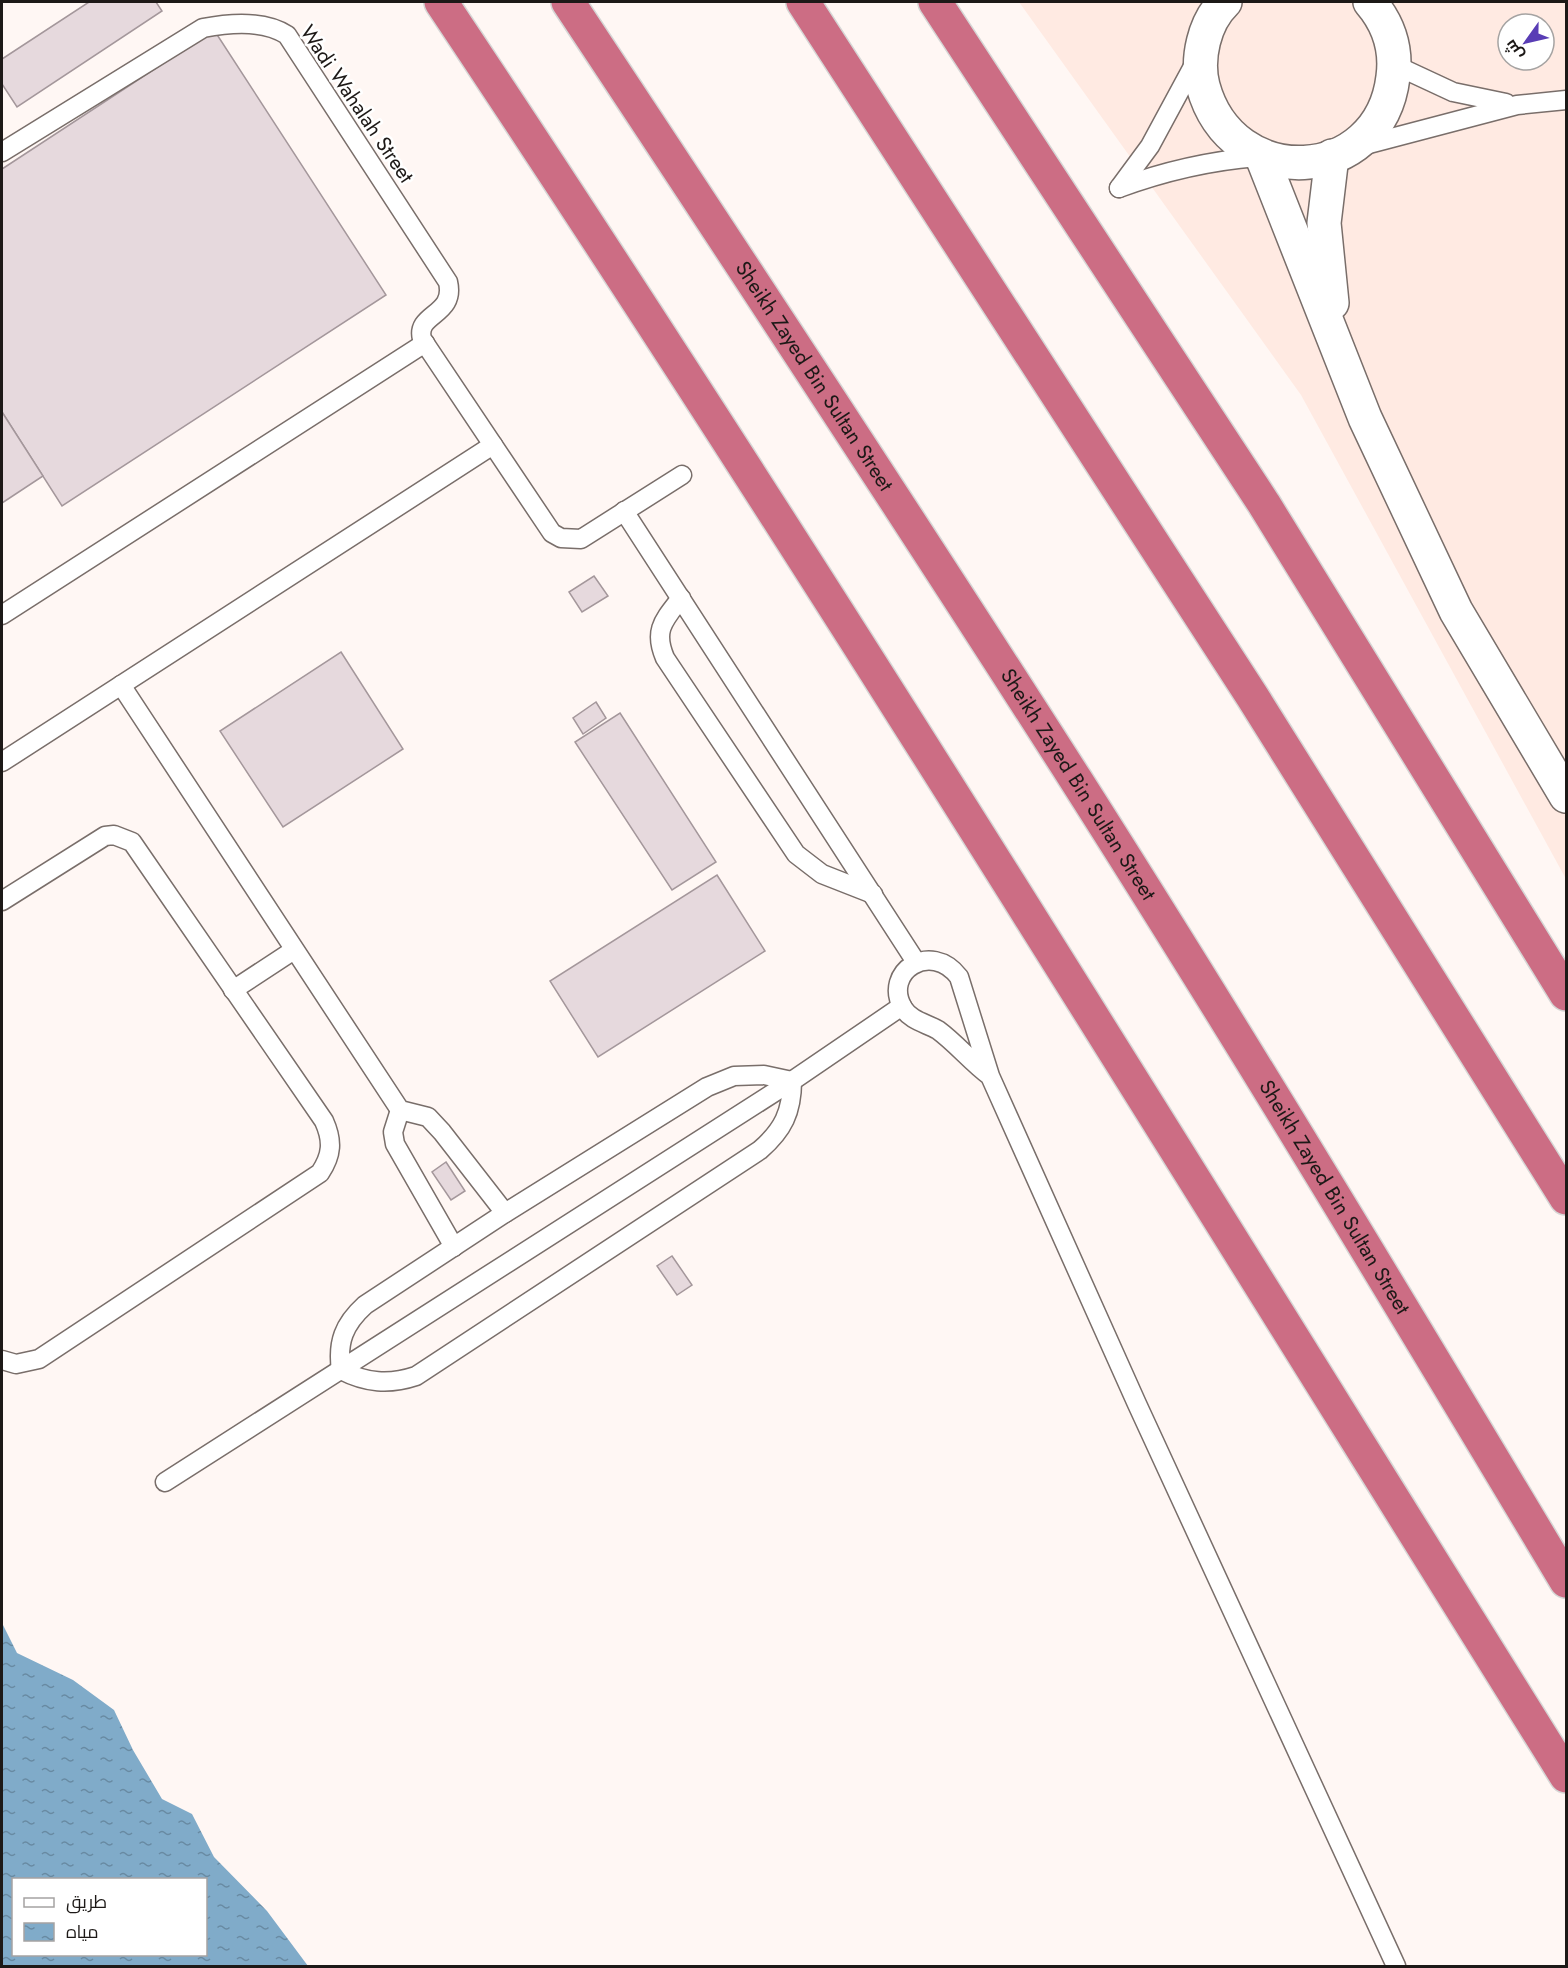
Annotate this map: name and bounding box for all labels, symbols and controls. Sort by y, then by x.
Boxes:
north arrow [1496,12,1556,72]
street label: Wadi Wahalah Street [293,19,421,189]
text: ش [1499,35,1529,65]
street label: Sheikh Zayed Bin Sultan Street [728,255,901,497]
street label: Sheikh Zayed Bin Sultan Street [993,663,1163,906]
street label: Sheikh Zayed Bin Sultan Street [1252,1074,1417,1320]
legend [12,1878,207,1956]
text: طريق [66,1889,107,1915]
text: مياه [66,1919,99,1945]

